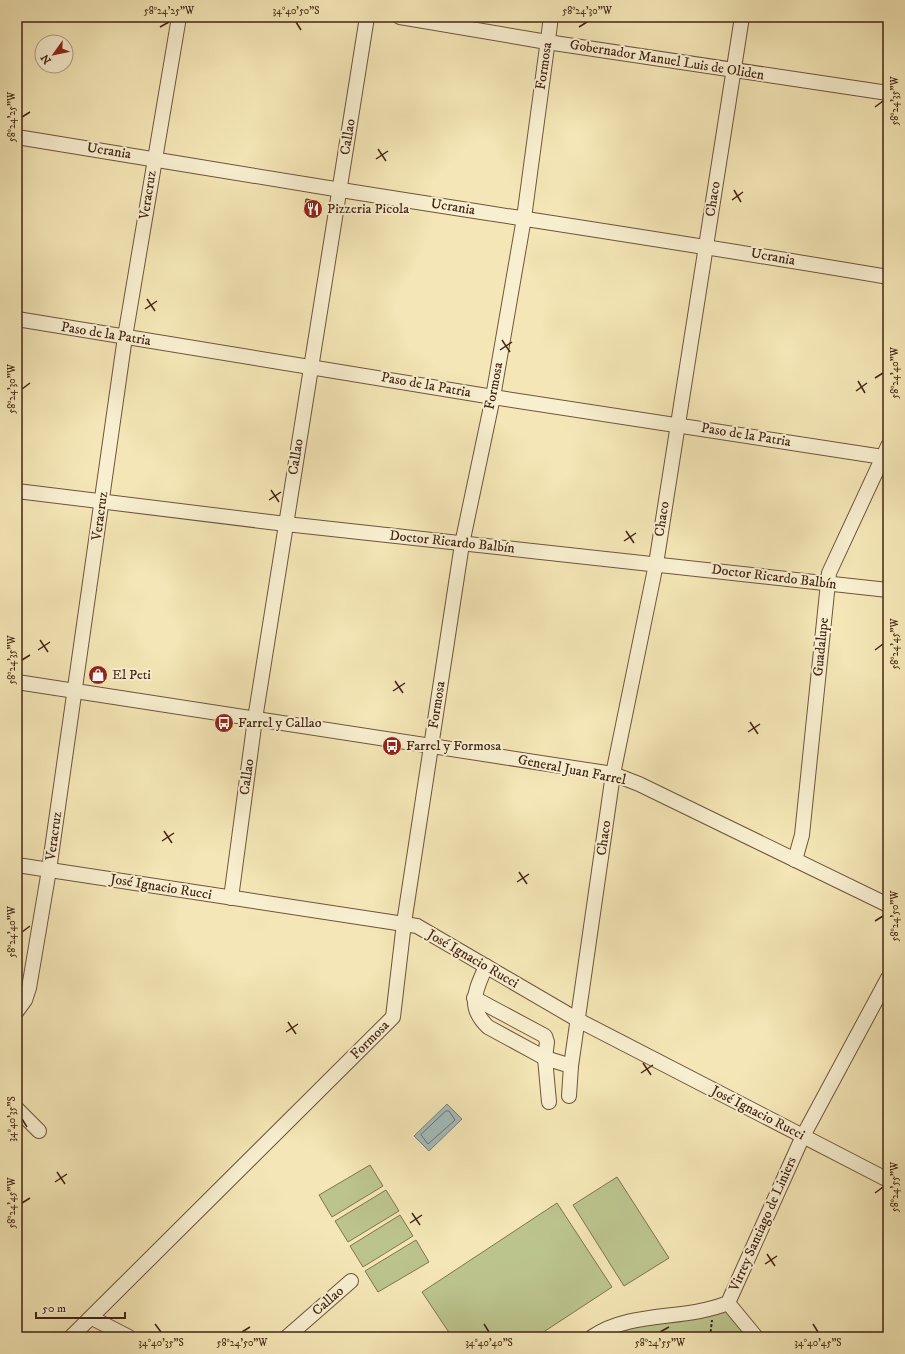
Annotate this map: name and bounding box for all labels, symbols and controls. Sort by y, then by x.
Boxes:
text: 58°24'25"W [144,5,195,17]
text: 34°40'50"S [273,5,319,17]
text: 58°24'30"W [562,5,613,17]
north arrow [34,34,74,74]
street label: Gobernador Manuel Luis de Oliden [568,36,766,84]
street label: Formosa [532,41,556,91]
text: N [38,51,55,67]
text: 58°24'35"W [889,76,901,126]
text: 58°24'25"W [6,91,18,142]
street label: Callao [336,117,360,156]
street label: Ucrania [86,139,132,163]
street label: Veracruz [135,169,161,222]
street label: Chaco [701,180,725,218]
street label: Ucrania [430,195,476,219]
restaurant icon: Pizzeria Picola [302,198,324,220]
place label: Pizzeria Picola [327,200,409,218]
street label: Ucrania [749,244,797,270]
street label: Paso de la Patria [60,318,152,350]
text: 58°24'40"W [889,346,901,399]
street label: Formosa [481,361,507,411]
text: 58°24'30"W [6,363,18,414]
street label: Paso de la Patria [380,368,472,402]
street label: Paso de la Patria [700,419,792,451]
street label: Callao [284,437,308,476]
street label: Veracruz [88,490,112,543]
street label: Chaco [650,500,674,538]
street label: Doctor Ricardo Balbín [388,526,516,558]
street label: Doctor Ricardo Balbín [710,560,838,594]
street label: Guadalupe [809,616,833,677]
text: 58°24'45"W [889,618,901,670]
text: 58°24'35"W [6,635,18,685]
shop icon: El Peti [87,664,109,686]
place label: El Peti [112,666,151,684]
street label: Formosa [424,680,450,730]
bus stop icon: Farrel y Callao [213,712,235,734]
place label: Farrel y Callao [238,714,322,732]
bus stop icon: Farrel y Formosa [381,735,403,757]
place label: Farrel y Formosa [406,737,501,755]
street label: General Juan Farrel [516,751,628,789]
street label: Callao [236,758,258,796]
street label: Veracruz [42,810,66,863]
street label: Chaco [593,819,615,857]
street label: José Ignacio Rucci [107,870,213,904]
text: 58°24'50"W [889,890,901,941]
text: 58°24'40"W [6,905,18,958]
street label: José Ignacio Rucci [422,925,522,993]
street label: Formosa [347,1017,393,1063]
street label: José Ignacio Rucci [706,1081,808,1144]
text: 34°40'35"S [6,1096,18,1142]
street label: Virrey Santiago de Liniers [725,1154,801,1295]
text: 58°24'55"W [889,1161,901,1212]
text: 58°24'45"W [6,1177,18,1229]
street label: Callao [308,1282,348,1320]
scale bar [36,1294,125,1320]
text: 50 m [42,1301,66,1316]
text: 34°40'35"S [138,1337,184,1349]
text: 58°24'50"W [217,1337,268,1349]
text: 34°40'40"S [465,1337,513,1349]
text: 58°24'55"W [635,1337,686,1349]
text: 34°40'45"S [794,1337,842,1349]

